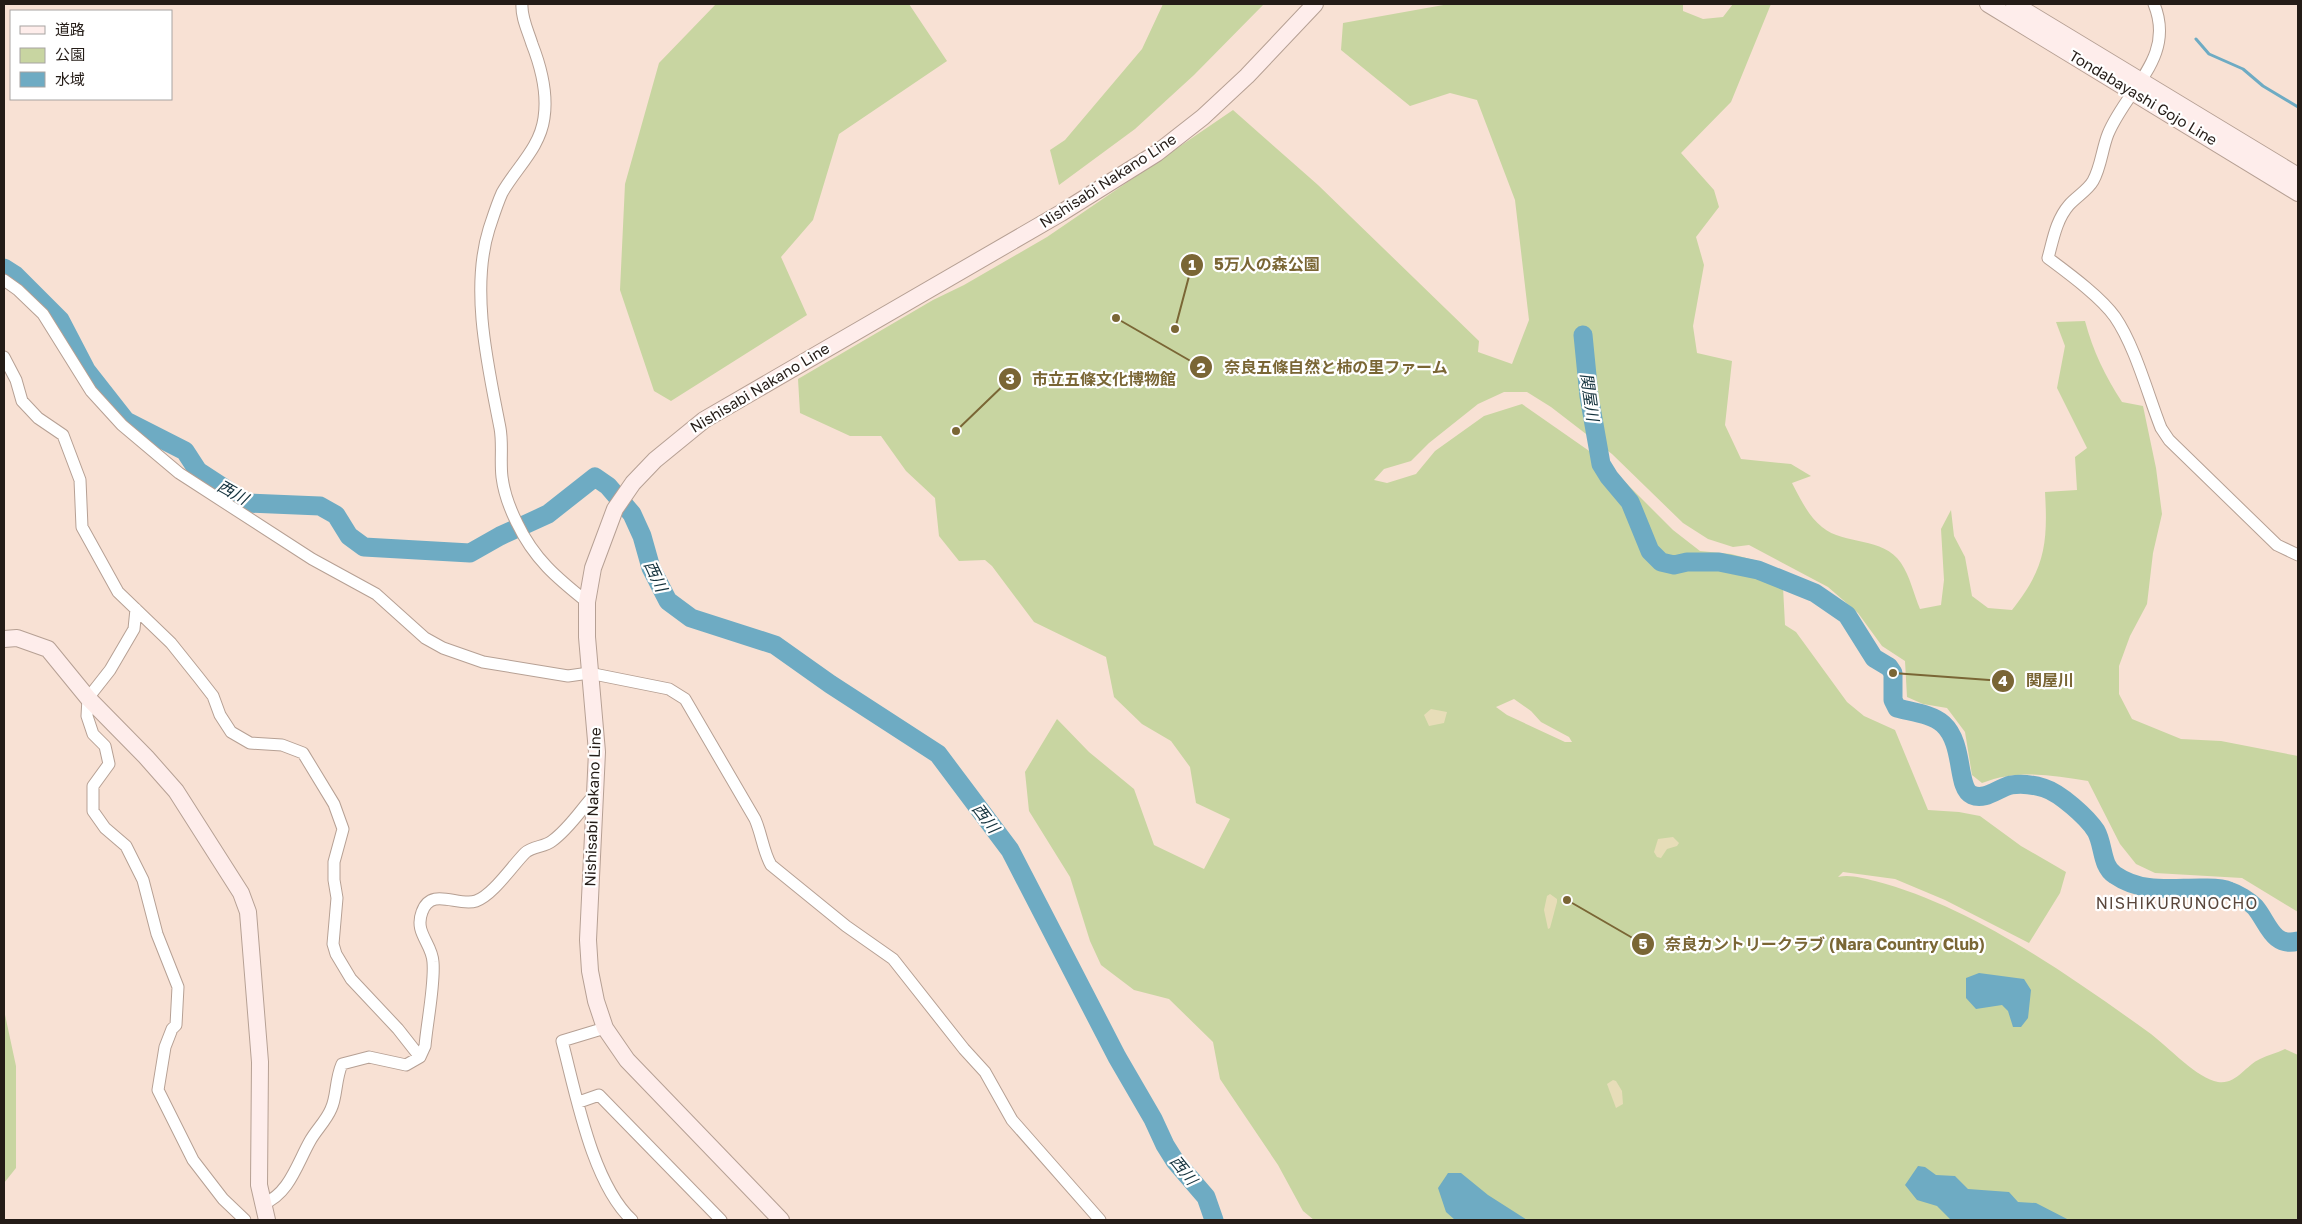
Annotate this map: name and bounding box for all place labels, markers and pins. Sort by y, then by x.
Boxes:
callout: 5万人の森公園 [1179,249,1330,280]
callout: 奈良五條自然と柿の里ファーム [1189,352,1458,383]
callout: 市立五條文化博物館 [997,363,1186,394]
callout: 関屋川 [1991,665,2084,696]
callout: 奈良カントリークラブ (Nara Country Club) [1631,929,1995,960]

